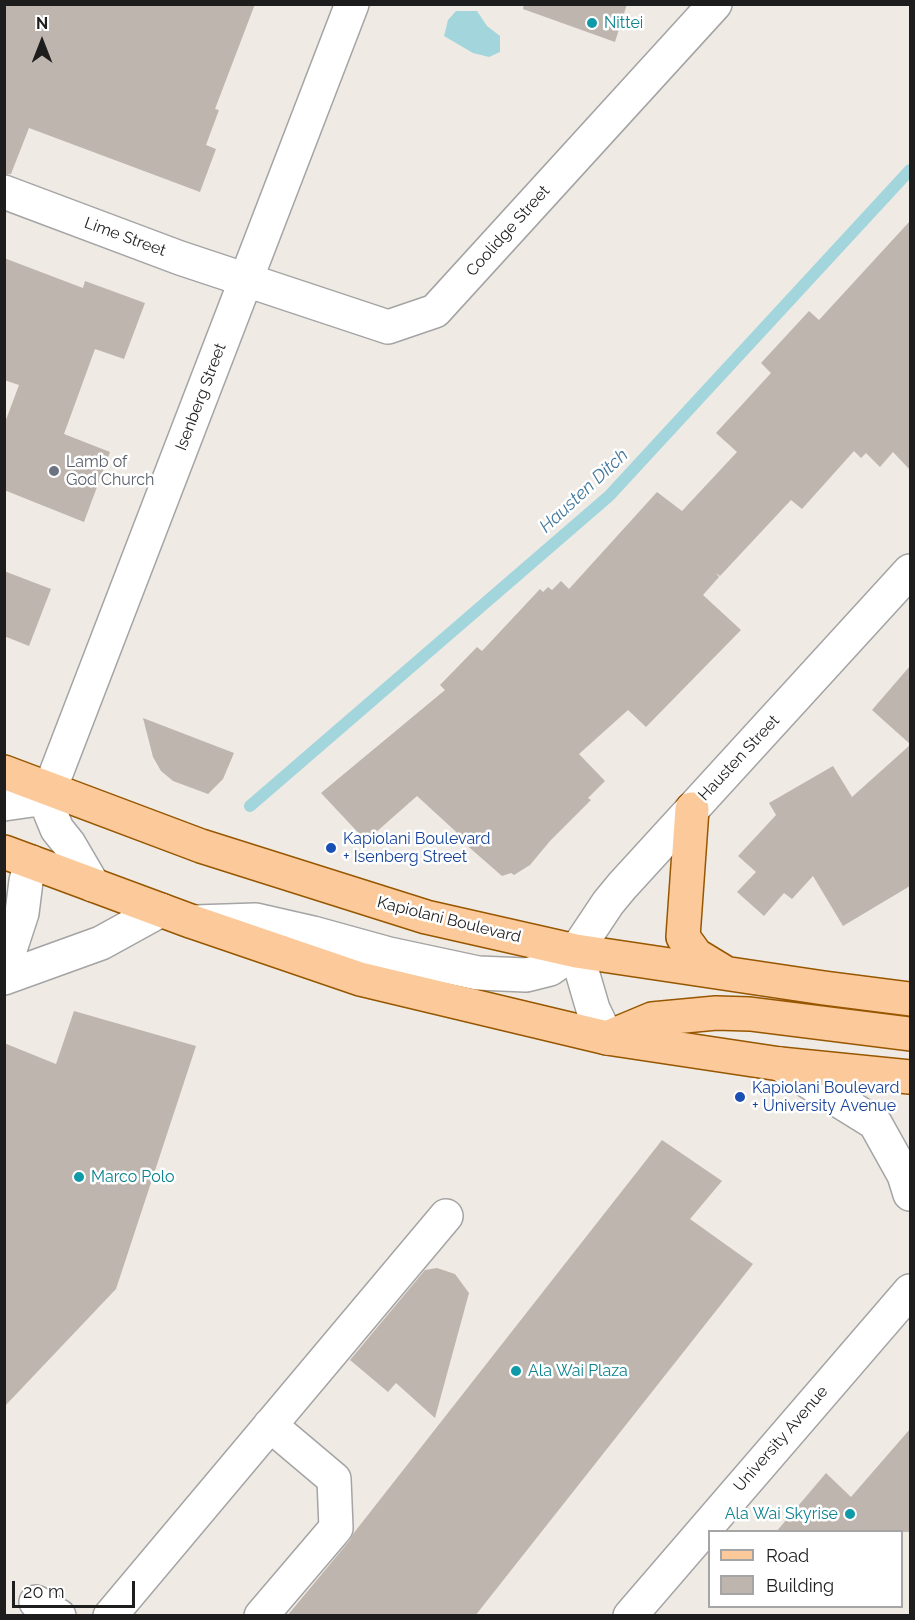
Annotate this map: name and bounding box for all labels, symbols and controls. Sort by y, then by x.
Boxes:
north arrow [12,12,72,72]
place label: Nittei [604,13,643,33]
text: N [36,14,48,33]
marker: Nittei [585,16,599,30]
street label: Coolidge Street [462,182,554,280]
street label: Lime Street [82,213,168,261]
street label: Isenberg Street [172,341,230,453]
water label: Hausten Ditch [535,444,633,538]
place label: Lamb of God Church [66,452,154,490]
marker: Lamb of God Church [47,464,61,478]
street label: Hausten Street [694,711,784,805]
place label: Kapiolani Boulevard + Isenberg Street [343,829,490,867]
marker: Kapiolani Boulevard + Isenberg Street [324,841,338,855]
street label: Kapiolani Boulevard [375,893,523,947]
place label: Kapiolani Boulevard + University Avenue [752,1078,899,1116]
marker: Kapiolani Boulevard + University Avenue [733,1090,747,1104]
place label: Marco Polo [91,1167,175,1187]
marker: Marco Polo [72,1170,86,1184]
place label: Ala Wai Plaza [528,1361,628,1381]
marker: Ala Wai Plaza [509,1364,523,1378]
street label: University Avenue [730,1382,832,1496]
place label: Ala Wai Skyrise [725,1504,838,1524]
marker: Ala Wai Skyrise [843,1507,857,1521]
legend [708,1530,903,1608]
text: Road [766,1545,809,1566]
scale bar [15,1569,138,1607]
text: Building [766,1575,834,1596]
text: 20 m [23,1581,65,1602]

